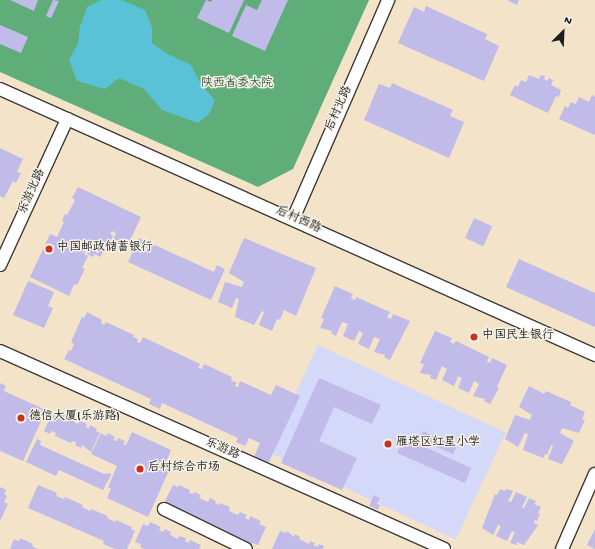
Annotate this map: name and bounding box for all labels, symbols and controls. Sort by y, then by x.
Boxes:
north arrow [543,12,583,52]
text: N [562,14,574,28]
park label: 陕西省委大院 [201,78,273,92]
street label: 后村北路 [324,84,356,134]
street label: 乐游北路 [17,167,49,217]
street label: 后村西路 [273,205,323,237]
place label: 中国邮政储蓄银行 [57,242,153,256]
marker: 中国邮政储蓄银行 [44,244,54,254]
place label: 中国民生银行 [482,330,554,344]
marker: 中国民生银行 [469,332,479,342]
place label: 德信大厦(乐游路) [29,411,120,425]
marker: 德信大厦(乐游路) [16,413,26,423]
street label: 乐游路 [203,436,241,464]
place label: 雁塔区红星小学 [396,437,480,451]
marker: 雁塔区红星小学 [383,439,393,449]
place label: 后村综合市场 [148,462,220,476]
marker: 后村综合市场 [135,464,145,474]

